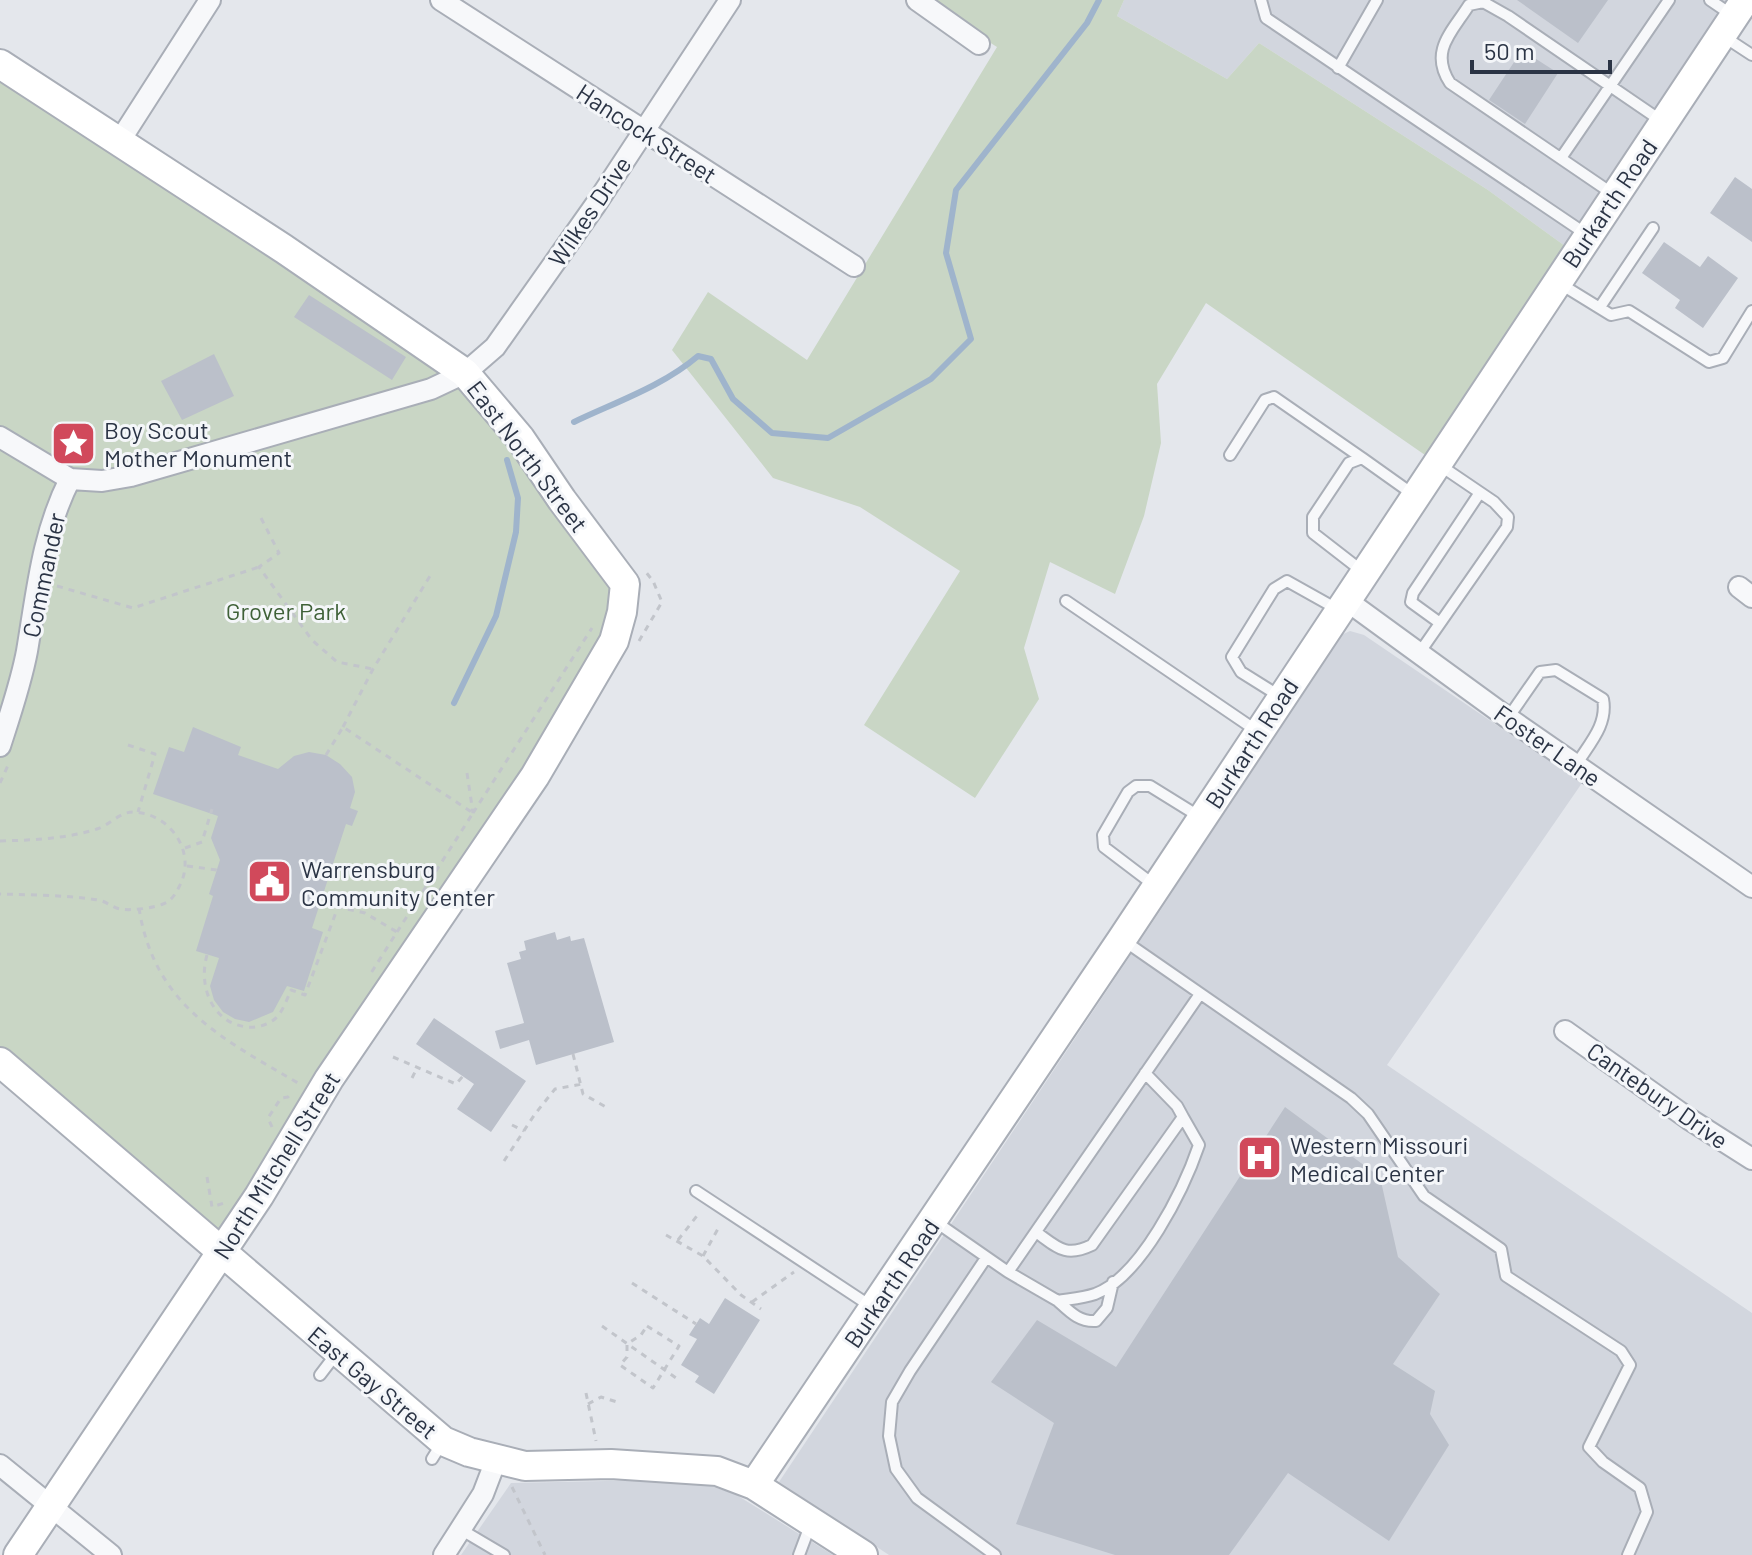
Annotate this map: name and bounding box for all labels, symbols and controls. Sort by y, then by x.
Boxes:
scale bar [1472,24,1610,74]
text: 50 m [1484,36,1535,65]
street label: Hancock Street [572,77,722,189]
street label: Burkarth Road [1555,133,1663,273]
street label: Wilkes Drive [542,150,636,272]
street label: East North Street [462,375,594,537]
place label: Boy Scout Mother Monument [104,415,292,472]
place icon: Boy Scout Mother Monument [49,419,97,467]
street label: Commander [16,510,70,640]
park label: Grover Park [226,596,346,625]
street label: Burkarth Road [1198,673,1304,813]
street label: Foster Lane [1489,698,1607,792]
place label: Warrensburg Community Center [301,854,495,911]
public building icon: Warrensburg Community Center [246,858,294,906]
street label: Cantebury Drive [1582,1036,1734,1154]
street label: North Mitchell Street [206,1066,346,1264]
place label: Western Missouri Medical Center [1290,1130,1468,1187]
hospital icon: Western Missouri Medical Center [1235,1134,1283,1182]
street label: Burkarth Road [837,1213,945,1353]
street label: East Gay Street [302,1320,444,1444]

